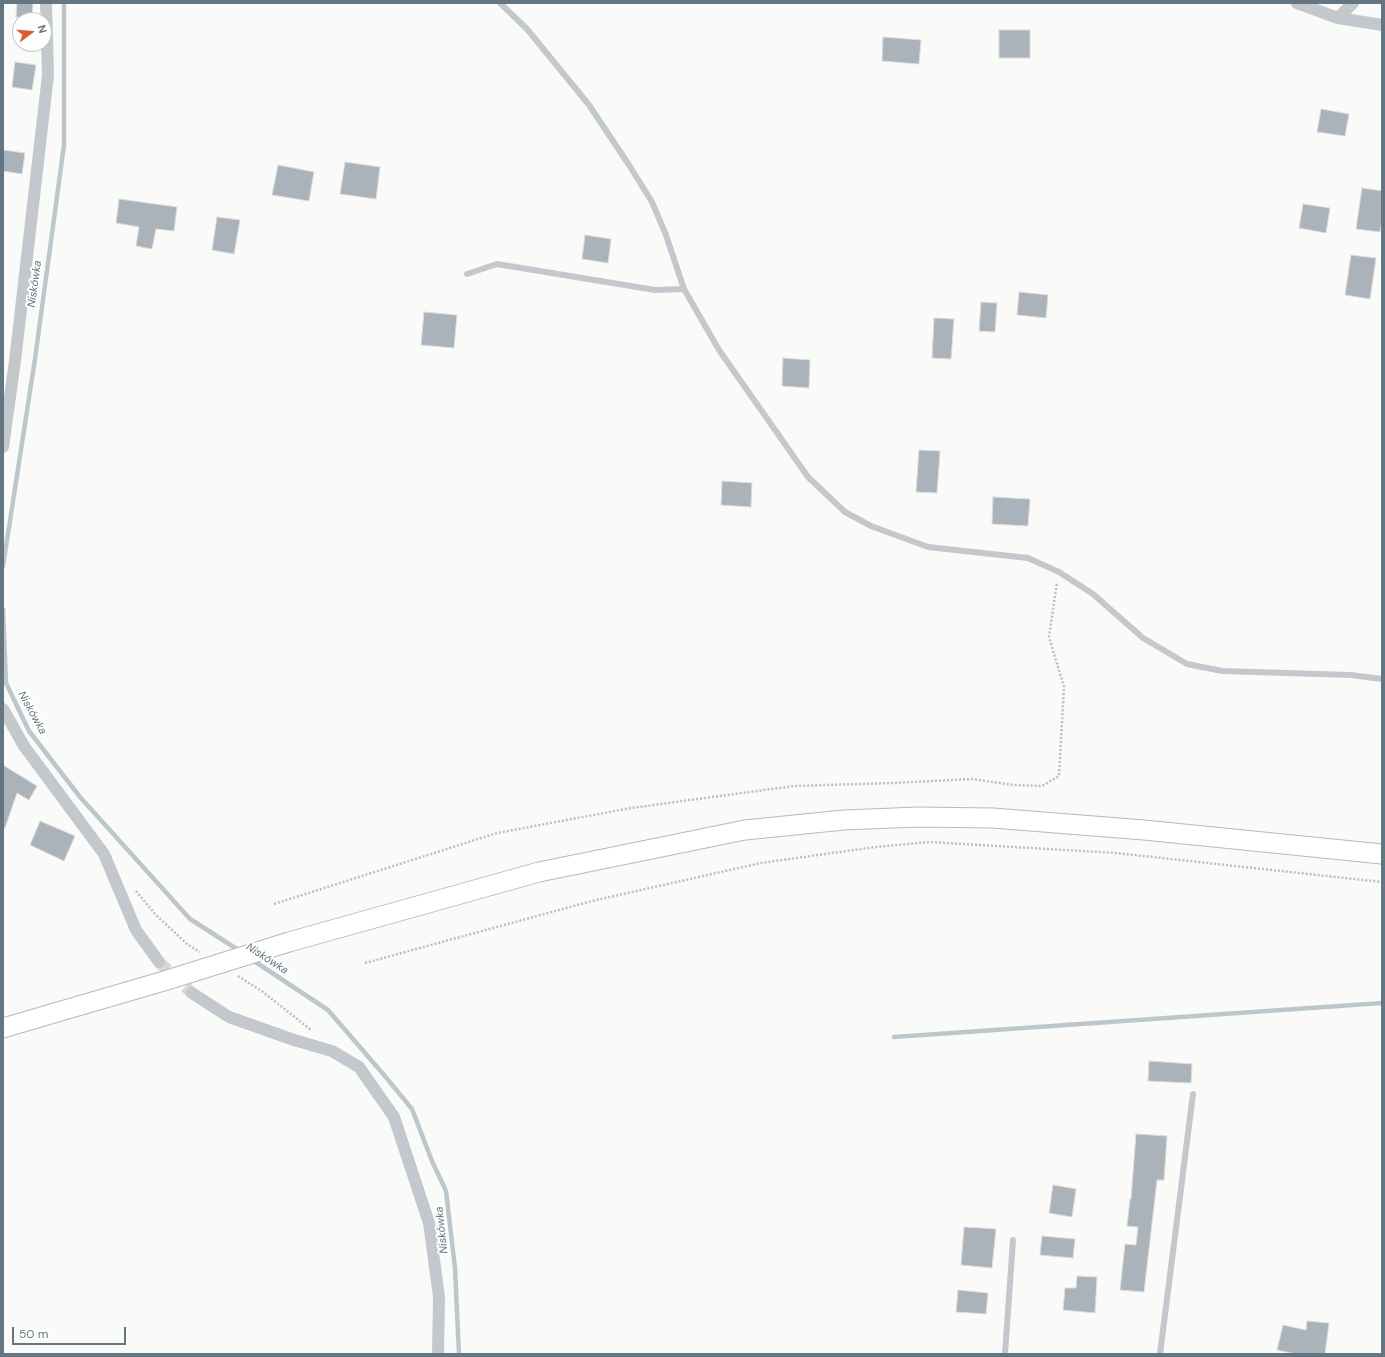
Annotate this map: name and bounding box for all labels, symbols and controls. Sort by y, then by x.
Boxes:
north arrow [12,12,52,52]
text: N [35,23,50,35]
water label: Niskówka [25,260,45,308]
water label: Niskówka [15,689,49,737]
water label: Niskówka [244,941,290,977]
water label: Niskówka [433,1206,451,1254]
scale bar [14,1319,128,1345]
text: 50 m [19,1326,48,1342]

